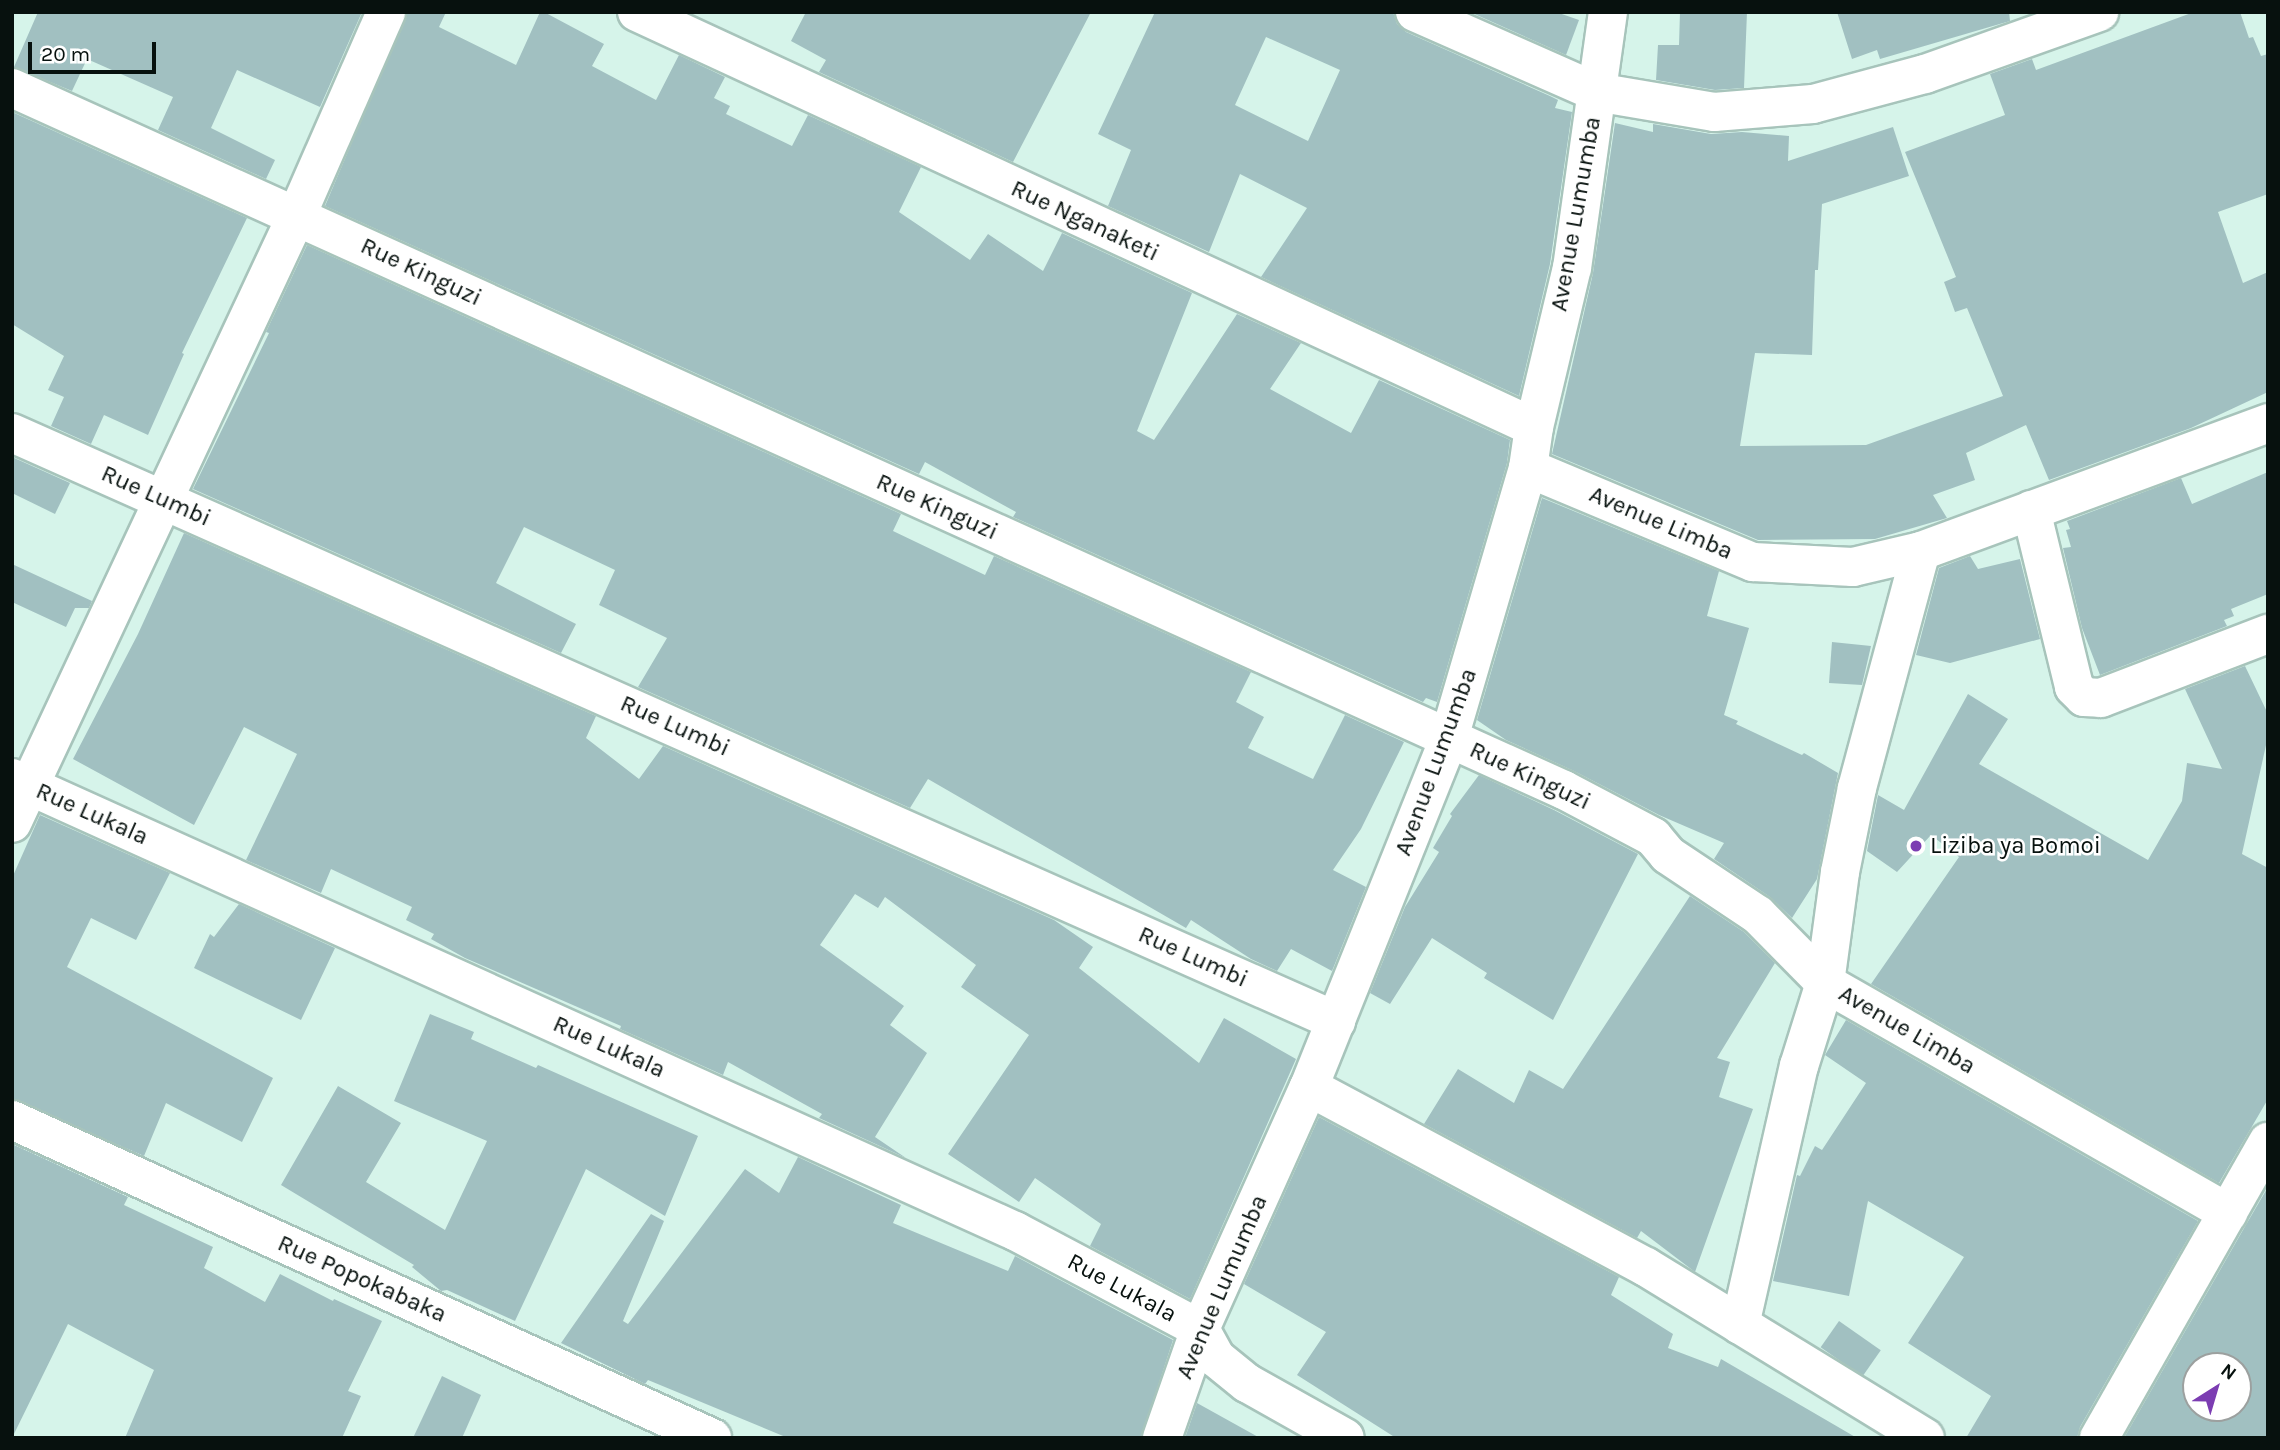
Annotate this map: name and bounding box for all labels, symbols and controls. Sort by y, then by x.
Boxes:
scale bar [32,28,159,72]
text: 20 m [41,42,90,66]
street label: Avenue Lumumba [1545,114,1607,314]
street label: Rue Nganaketi [1006,174,1164,268]
street label: Rue Kinguzi [356,231,486,313]
street label: Rue Lumbi [97,459,215,533]
street label: Rue Kinguzi [872,467,1002,547]
street label: Avenue Limba [1585,480,1737,566]
street label: Avenue Lumumba [1389,664,1483,860]
street label: Rue Lumbi [616,689,734,763]
street label: Rue Kinguzi [1465,735,1595,817]
street label: Rue Lukala [31,777,153,851]
place label: Liziba ya Bomoi [1930,832,2101,860]
marker: Liziba ya Bomoi [1908,838,1924,854]
street label: Rue Lumbi [1134,920,1252,994]
street label: Avenue Limba [1834,979,1980,1081]
street label: Rue Lukala [548,1010,670,1084]
street label: Avenue Lumumba [1170,1191,1274,1383]
street label: Rue Popokabaka [273,1229,451,1329]
street label: Rue Lukala [1062,1247,1182,1329]
north arrow [2182,1352,2252,1422]
text: N [2216,1359,2240,1385]

